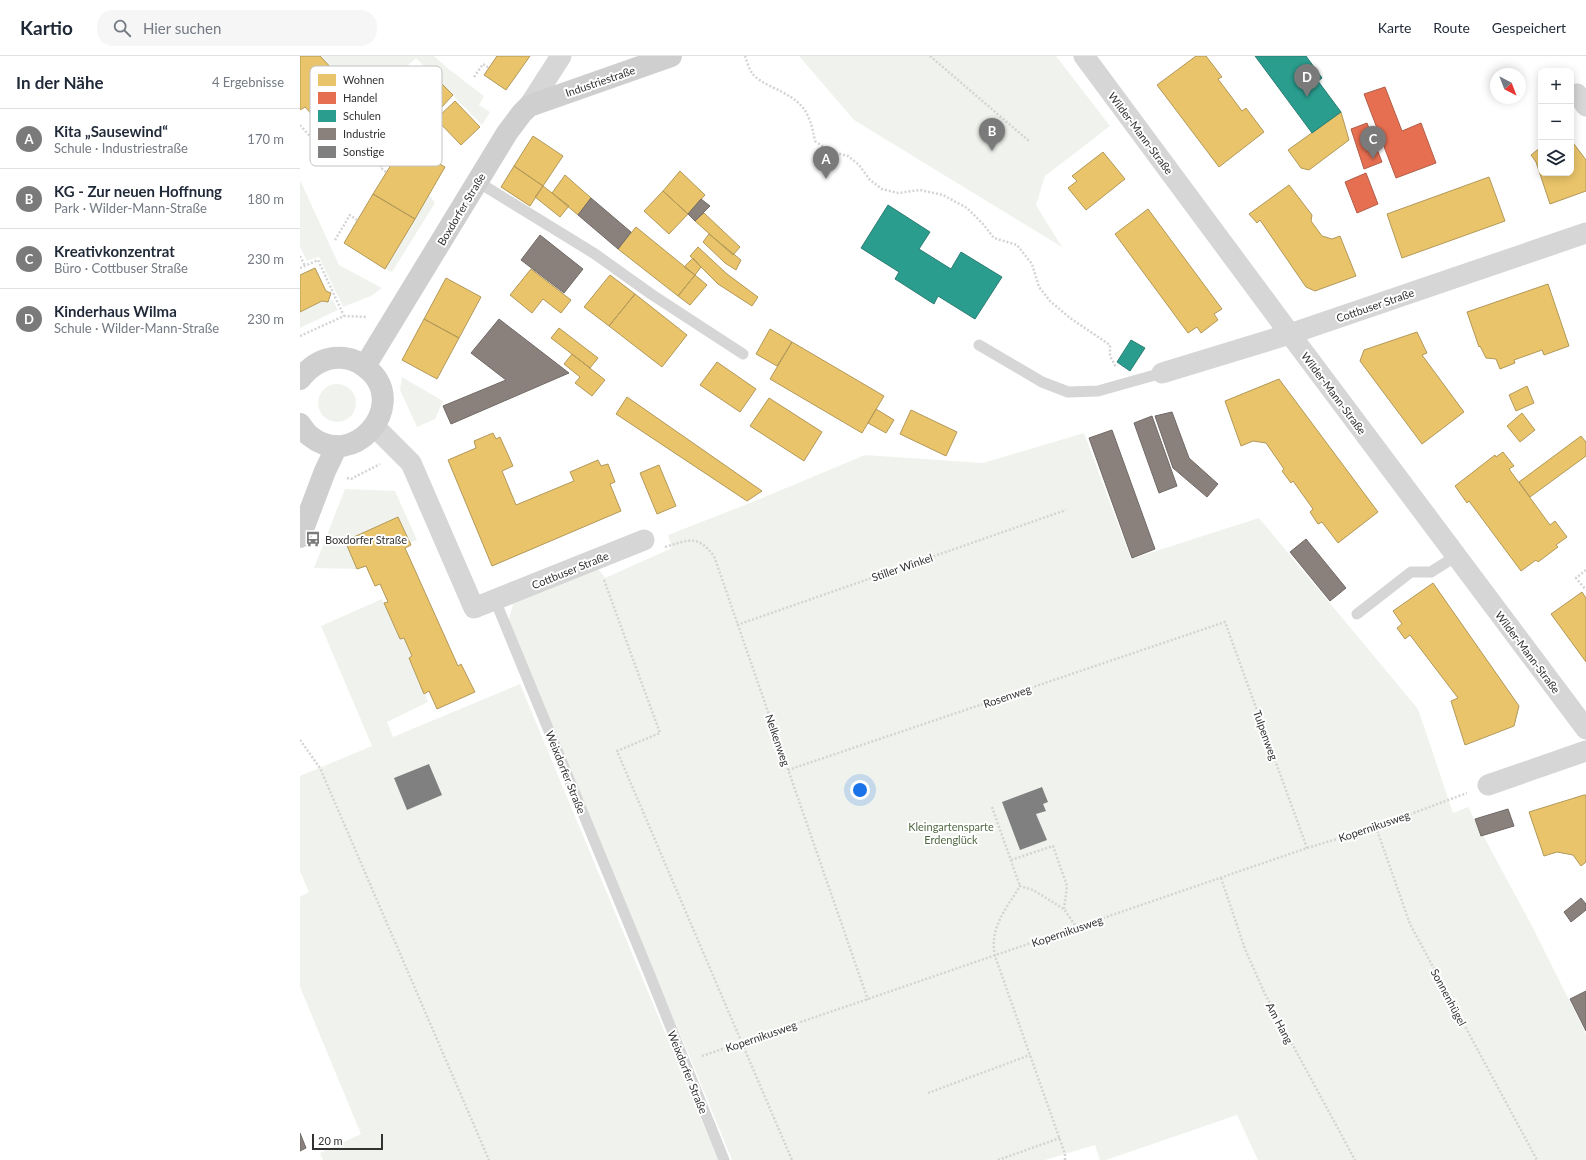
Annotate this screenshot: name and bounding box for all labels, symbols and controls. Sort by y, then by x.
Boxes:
search box [97,10,377,46]
text: Kartio [20,16,73,39]
icon: search [111,17,133,39]
text: Hier suchen [143,19,221,37]
text: Karte [1378,19,1411,36]
text: Route [1433,19,1470,36]
text: Gespeichert [1492,19,1566,36]
street label: Industriestraße [563,63,637,99]
pin: D [1294,64,1320,97]
legend [310,66,442,166]
north arrow [1490,68,1526,104]
map controls [1538,68,1574,176]
button: + [1538,68,1574,104]
text: In der Nähe [16,72,104,93]
text: Wohnen [343,73,384,86]
text: 4 Ergebnisse [212,74,284,90]
street label: Wilder-Mann-Straße [1106,89,1176,177]
text: Handel [343,91,377,104]
button: − [1538,104,1574,140]
text: Schulen [343,109,381,122]
pin: B [979,118,1005,151]
text: Kita „Sausewind“ [54,122,168,140]
pin: C [1360,126,1386,159]
text: Industrie [343,127,386,140]
text: A [24,131,34,147]
text: 170 m [247,131,284,147]
text: Schule · Industriestraße [54,140,188,156]
button: layers [1538,140,1574,176]
text: Sonstige [343,145,384,158]
pin: A [813,146,839,179]
street label: Boxdorfer Straße [434,170,488,247]
text: KG - Zur neuen Hoffnung [54,182,222,200]
text: B [25,191,33,207]
text: 180 m [247,191,284,207]
text: Park · Wilder-Mann-Straße [54,200,207,216]
text: Kreativkonzentrat [54,242,175,260]
text: C [25,251,33,267]
text: 230 m [247,251,284,267]
text: Büro · Cottbuser Straße [54,260,188,276]
street label: Cottbuser Straße [1334,286,1416,324]
text: Kinderhaus Wilma [54,302,177,320]
text: D [24,311,34,327]
text: 230 m [247,311,284,327]
text: Schule · Wilder-Mann-Straße [54,320,219,336]
street label: Wilder-Mann-Straße [1299,349,1369,437]
bus stop icon: Boxdorfer Straße [304,530,322,548]
place label: Boxdorfer Straße [325,533,407,546]
street label: Cottbuser Straße [530,549,610,591]
street label: Stiller Winkel [870,550,934,584]
street label: Wilder-Mann-Straße [1493,608,1563,696]
street label: Rosenweg [981,682,1033,710]
street label: Tulpenweg [1251,708,1281,762]
street label: Nelkenweg [763,712,793,768]
street label: Weixdorfer Straße [543,729,589,815]
your location [850,780,870,800]
street label: Kopernikusweg [1337,808,1412,844]
park label: Kleingartensparte Erdenglück [908,820,994,846]
street label: Kopernikusweg [1030,913,1105,949]
street label: Sonnenhügel [1429,966,1469,1028]
street label: Am Hang [1264,1000,1296,1046]
street label: Kopernikusweg [724,1018,799,1054]
street label: Weixdorfer Straße [665,1029,711,1115]
scale bar [312,1132,383,1151]
text: 20 m [318,1134,343,1147]

